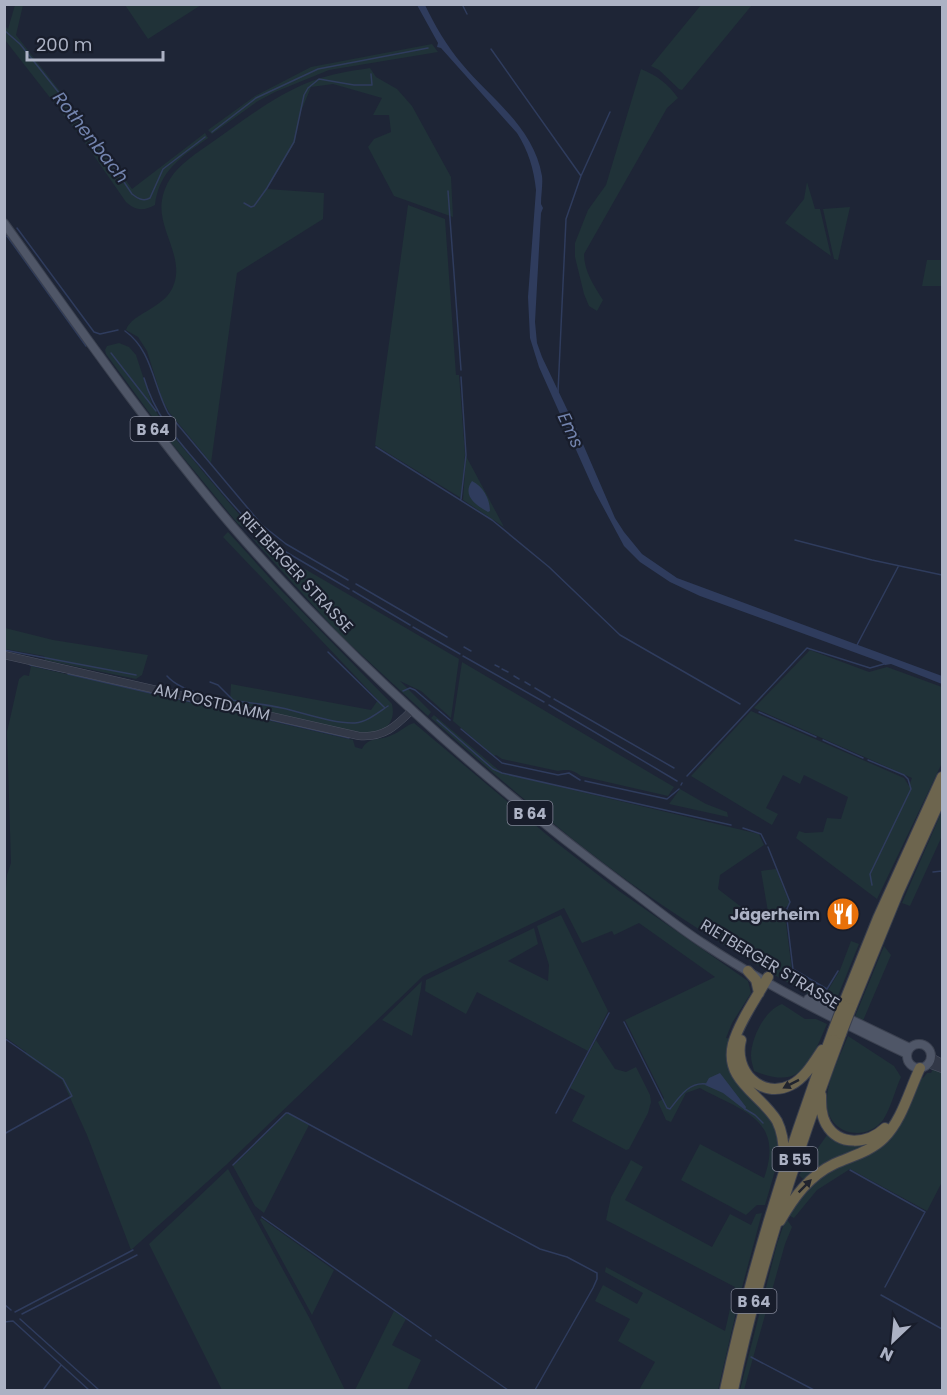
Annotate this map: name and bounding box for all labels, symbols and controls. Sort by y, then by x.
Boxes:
scale bar [27,24,164,62]
text: 200 m [36,32,92,57]
water label: Rothenbach [47,86,135,188]
water label: Ems [552,408,590,452]
road number: B 64 [130,417,176,441]
street label: RIETBERGER STRASSE [234,506,358,638]
street label: AM POSTDAMM [152,677,272,727]
road number: B 64 [508,801,552,825]
restaurant icon: Jägerheim [825,896,861,932]
place label: Jägerheim [730,903,820,926]
street label: RIETBERGER STRASSE [696,913,844,1015]
one-way arrow [782,1079,799,1088]
road number: B 55 [772,1147,818,1171]
one-way arrow [798,1178,812,1193]
road number: B 64 [732,1289,777,1313]
north arrow [863,1311,923,1371]
text: N [876,1341,897,1367]

